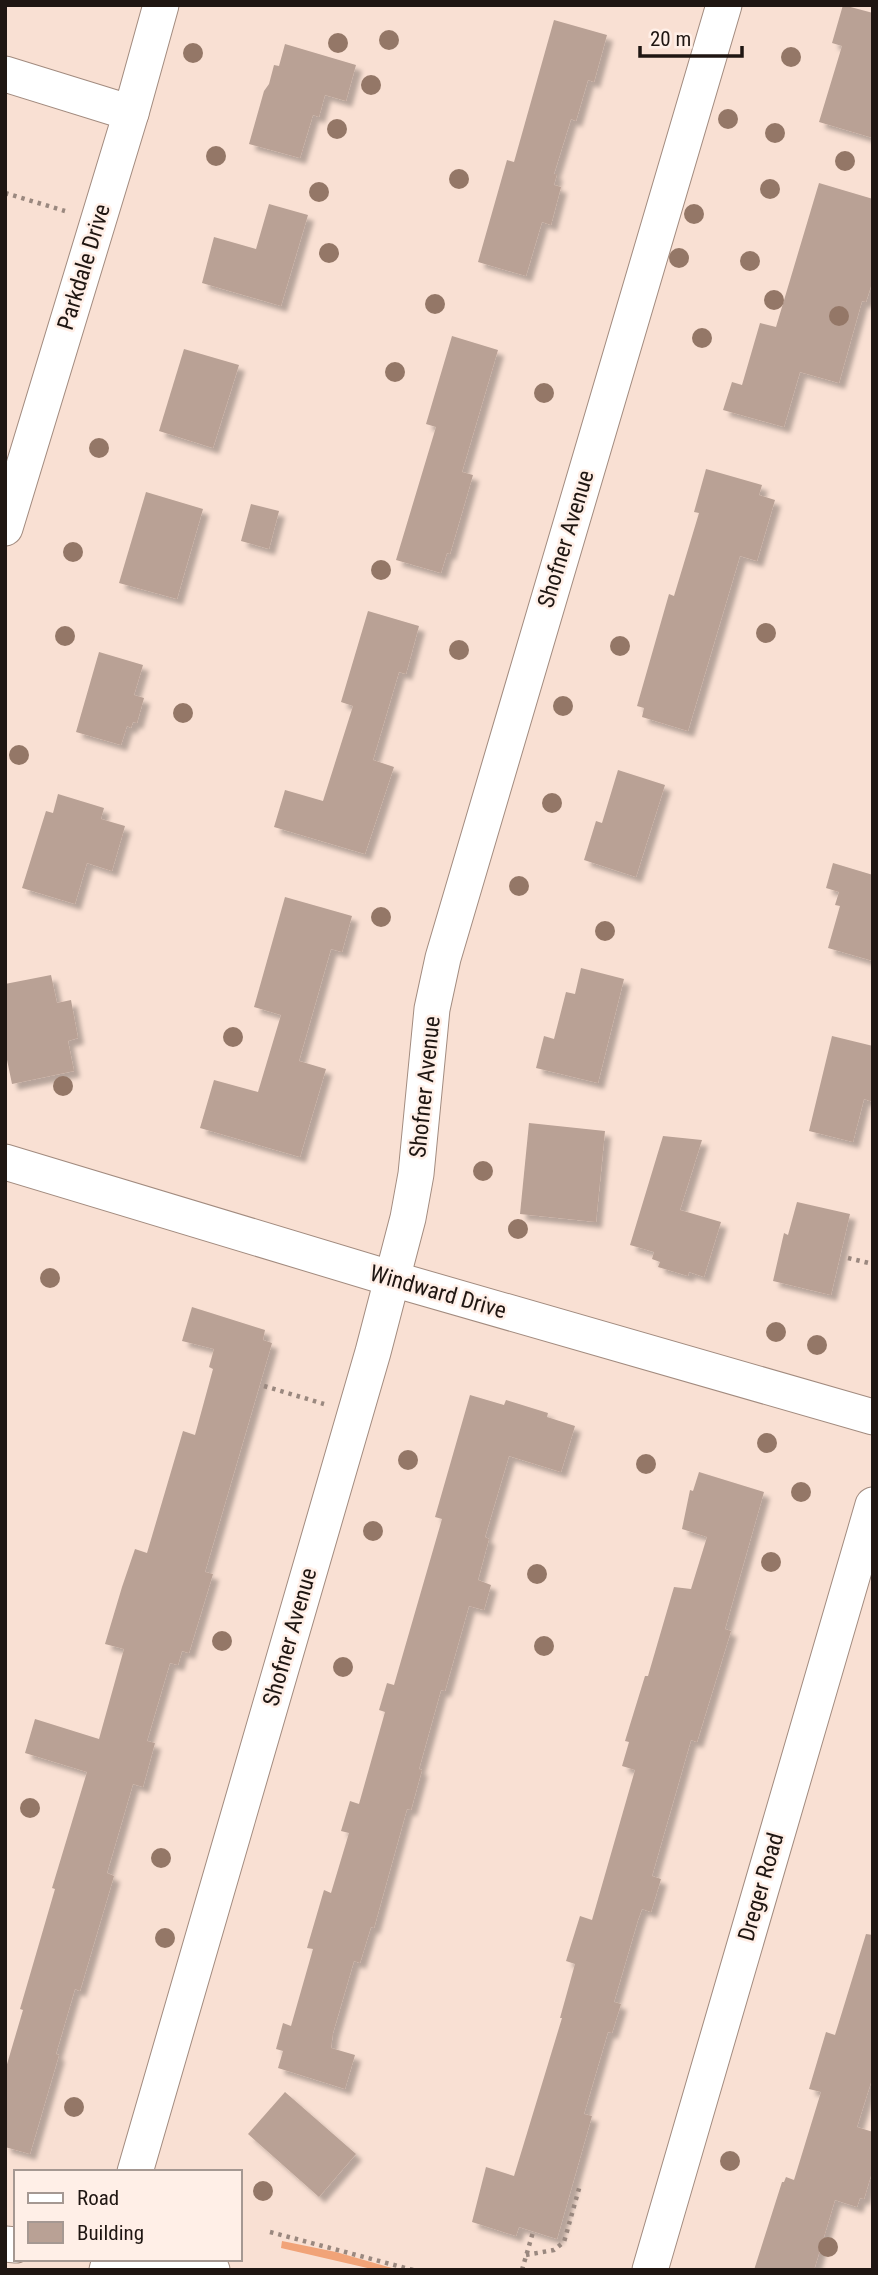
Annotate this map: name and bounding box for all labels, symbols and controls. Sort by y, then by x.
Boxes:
scale bar [640,14,742,58]
text: 20 m [650,27,691,51]
street label: Parkdale Drive [52,201,116,333]
street label: Shofner Avenue [532,467,600,611]
street label: Shofner Avenue [404,1015,446,1159]
street label: Windward Drive [367,1260,509,1324]
street label: Shofner Avenue [257,1565,323,1709]
street label: Dreger Road [733,1830,789,1944]
legend [14,2170,242,2261]
text: Road [77,2186,119,2210]
text: Building [77,2221,144,2245]

